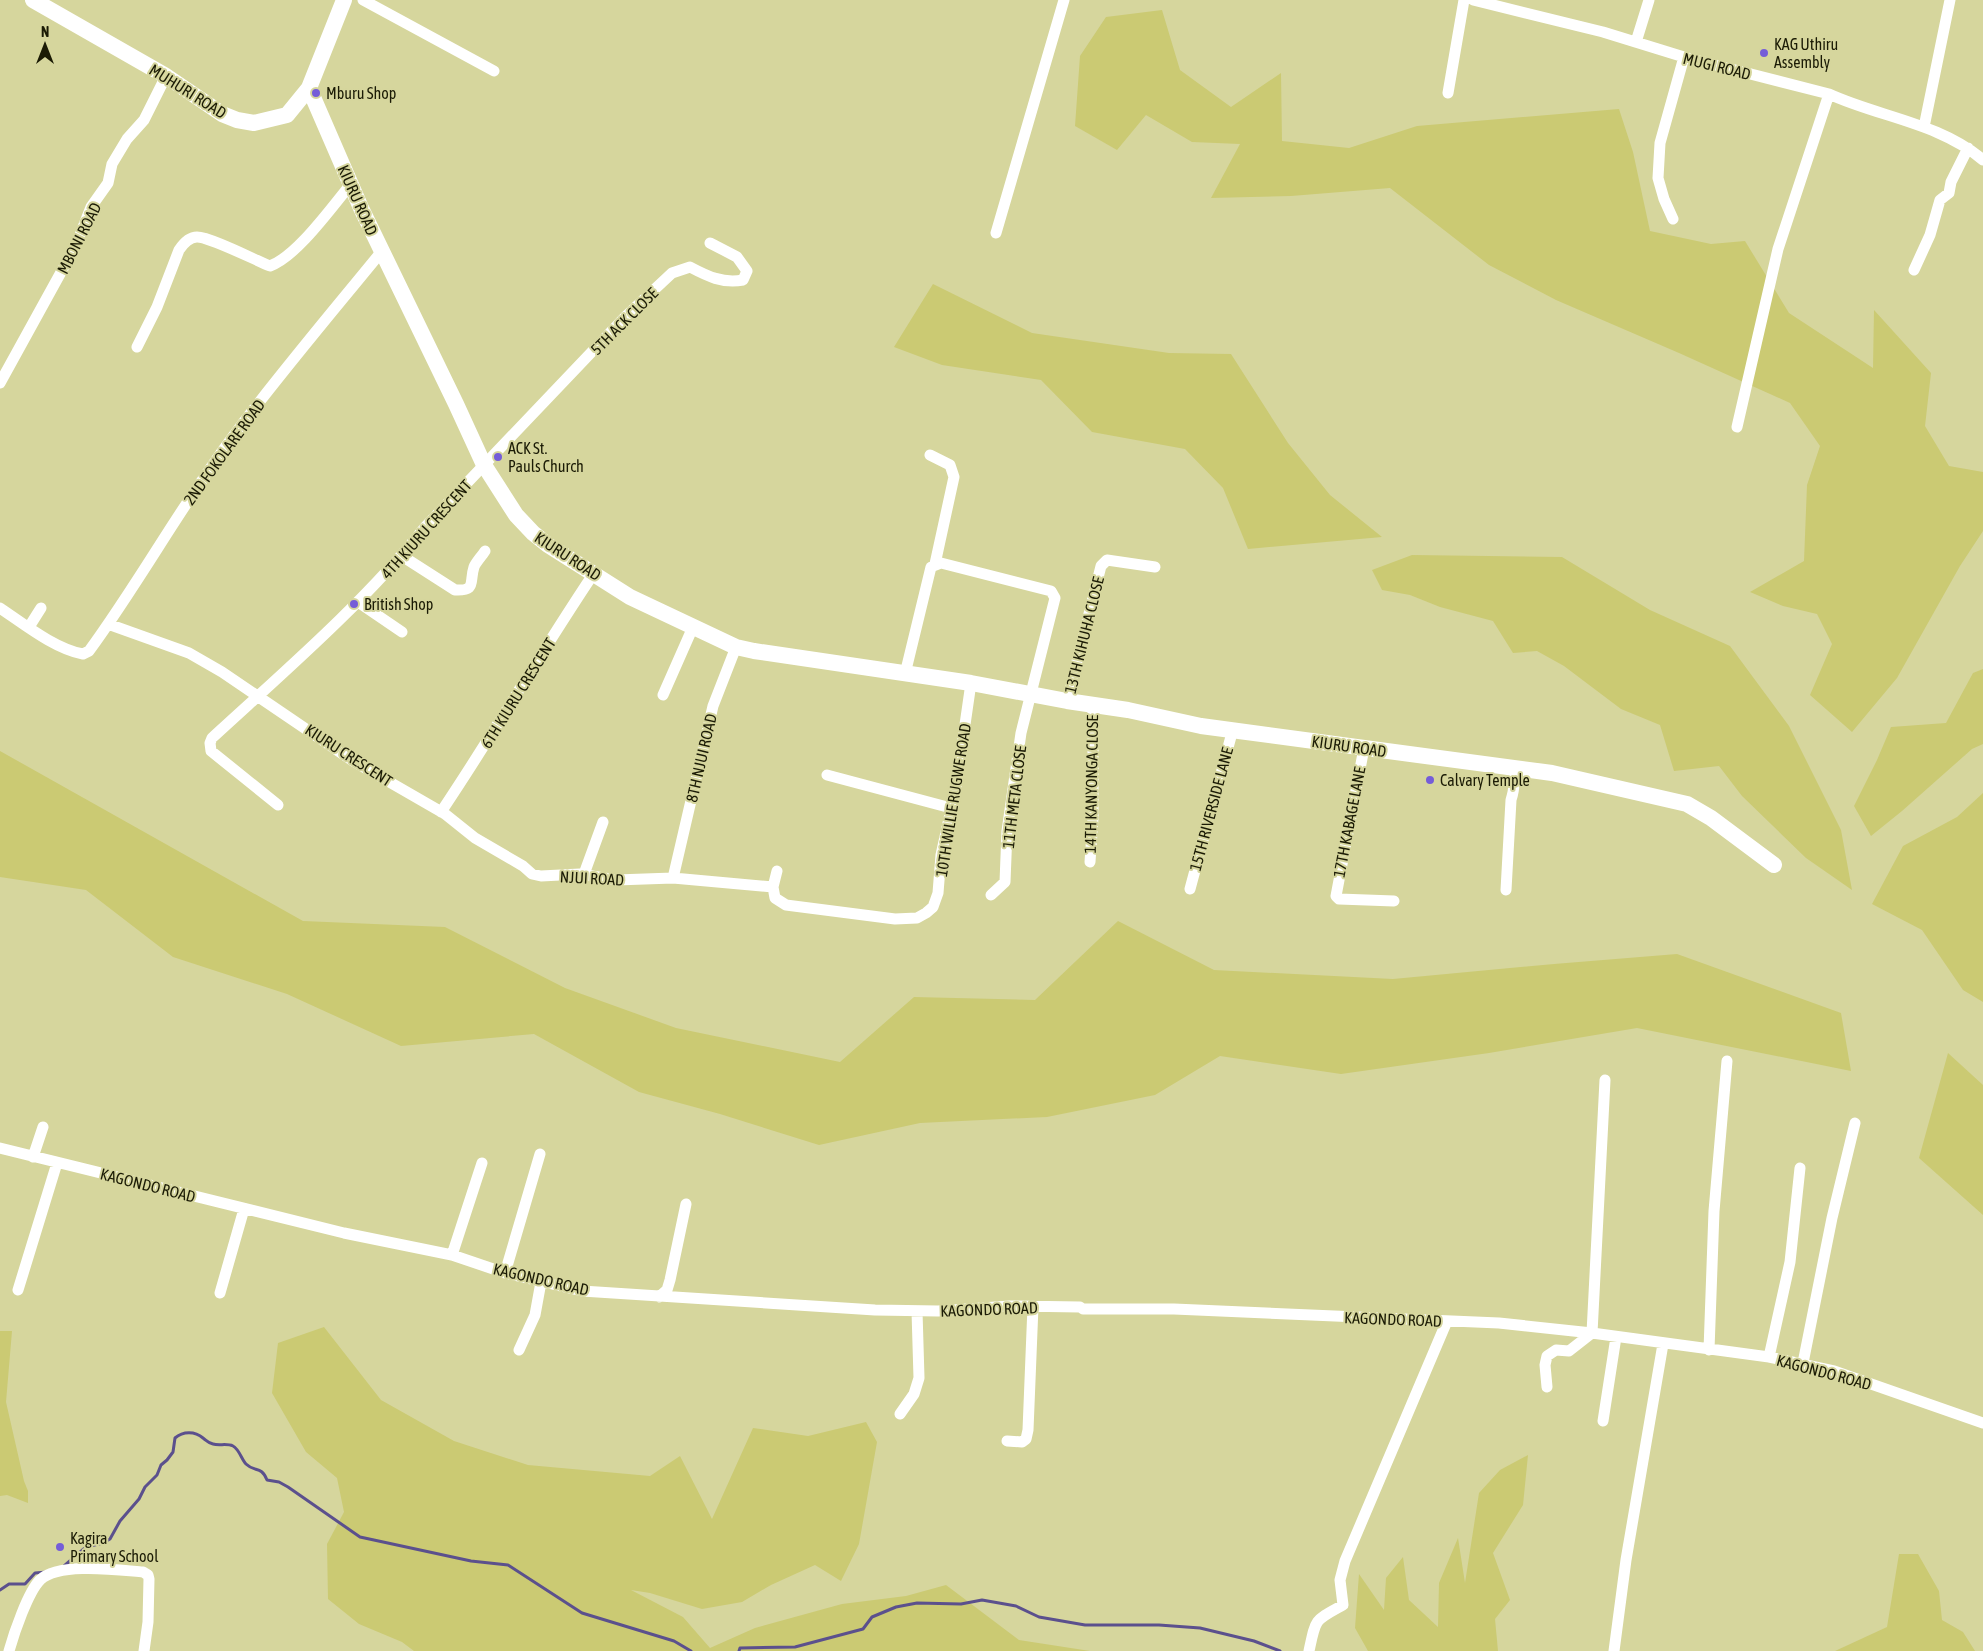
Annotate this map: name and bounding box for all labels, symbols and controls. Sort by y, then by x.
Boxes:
north arrow [20,20,70,70]
text: N [41,24,49,40]
place label: KAG Uthiru Assembly [1774,35,1838,72]
marker: KAG Uthiru Assembly [1758,47,1770,59]
street label: MUGI ROAD [1681,49,1753,83]
street label: MUHURI ROAD [146,60,230,122]
place label: Mburu Shop [326,84,396,103]
marker: Mburu Shop [310,87,322,99]
street label: KIURU ROAD [335,162,381,238]
street label: MBONI ROAD [53,199,105,277]
street label: 5TH ACK CLOSE [587,284,661,358]
street label: 2ND FOKOLARE ROAD [180,396,268,508]
place label: ACK St. Pauls Church [508,439,584,475]
marker: ACK St. Pauls Church [492,451,504,463]
street label: 4TH KIURU CRESCENT [377,476,475,582]
street label: KIURU ROAD [532,528,604,584]
street label: 13TH KIHUHA CLOSE [1061,575,1107,695]
place label: British Shop [364,595,433,614]
marker: British Shop [348,598,360,610]
street label: 6TH KIURU CRESCENT [477,635,559,751]
street label: 8TH NJUI ROAD [682,712,720,804]
street label: 14TH KANYONGA CLOSE [1081,714,1101,853]
street label: KIURU CRESCENT [302,720,396,790]
street label: 10TH WILLIE RUGWE ROAD [932,722,974,878]
street label: KIURU ROAD [1311,732,1387,760]
street label: 11TH META CLOSE [999,744,1029,849]
street label: 15TH RIVERSIDE LANE [1186,745,1236,873]
street label: 17TH KABAGE LANE [1329,765,1369,879]
place label: Calvary Temple [1440,771,1530,790]
marker: Calvary Temple [1424,774,1436,786]
street label: NJUI ROAD [559,867,625,889]
street label: KAGONDO ROAD [99,1164,197,1206]
street label: KAGONDO ROAD [492,1259,591,1299]
street label: KAGONDO ROAD [940,1298,1038,1320]
street label: KAGONDO ROAD [1344,1308,1442,1330]
street label: KAGONDO ROAD [1775,1351,1873,1393]
place label: Kagira Primary School [70,1529,159,1566]
marker: Kagira Primary School [54,1541,66,1553]

